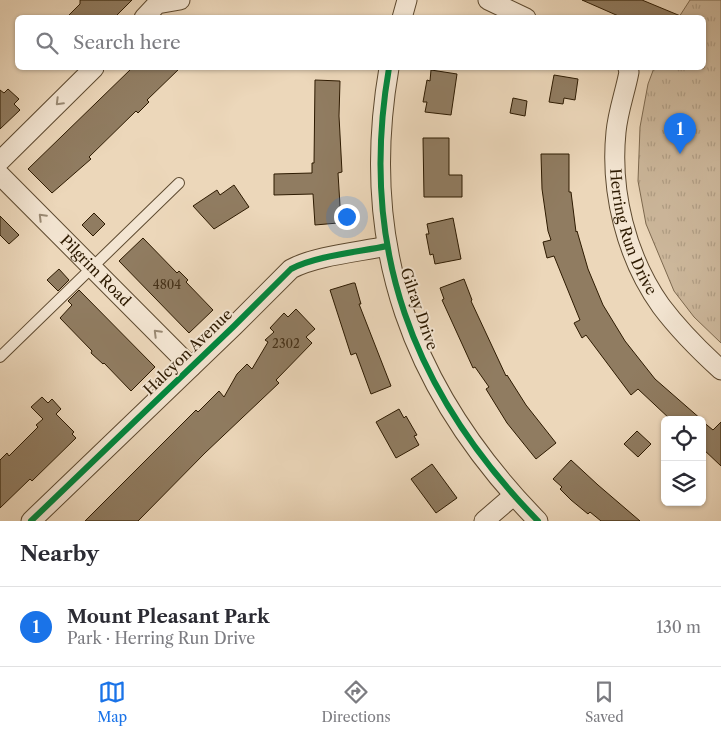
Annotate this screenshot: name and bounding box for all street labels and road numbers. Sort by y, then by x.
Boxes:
street label: Herring Run Drive [606,168,661,298]
street label: Pilgrim Road [56,231,135,310]
street label: Gilray Drive [397,265,442,352]
street label: Halcyon Avenue [139,305,236,399]

